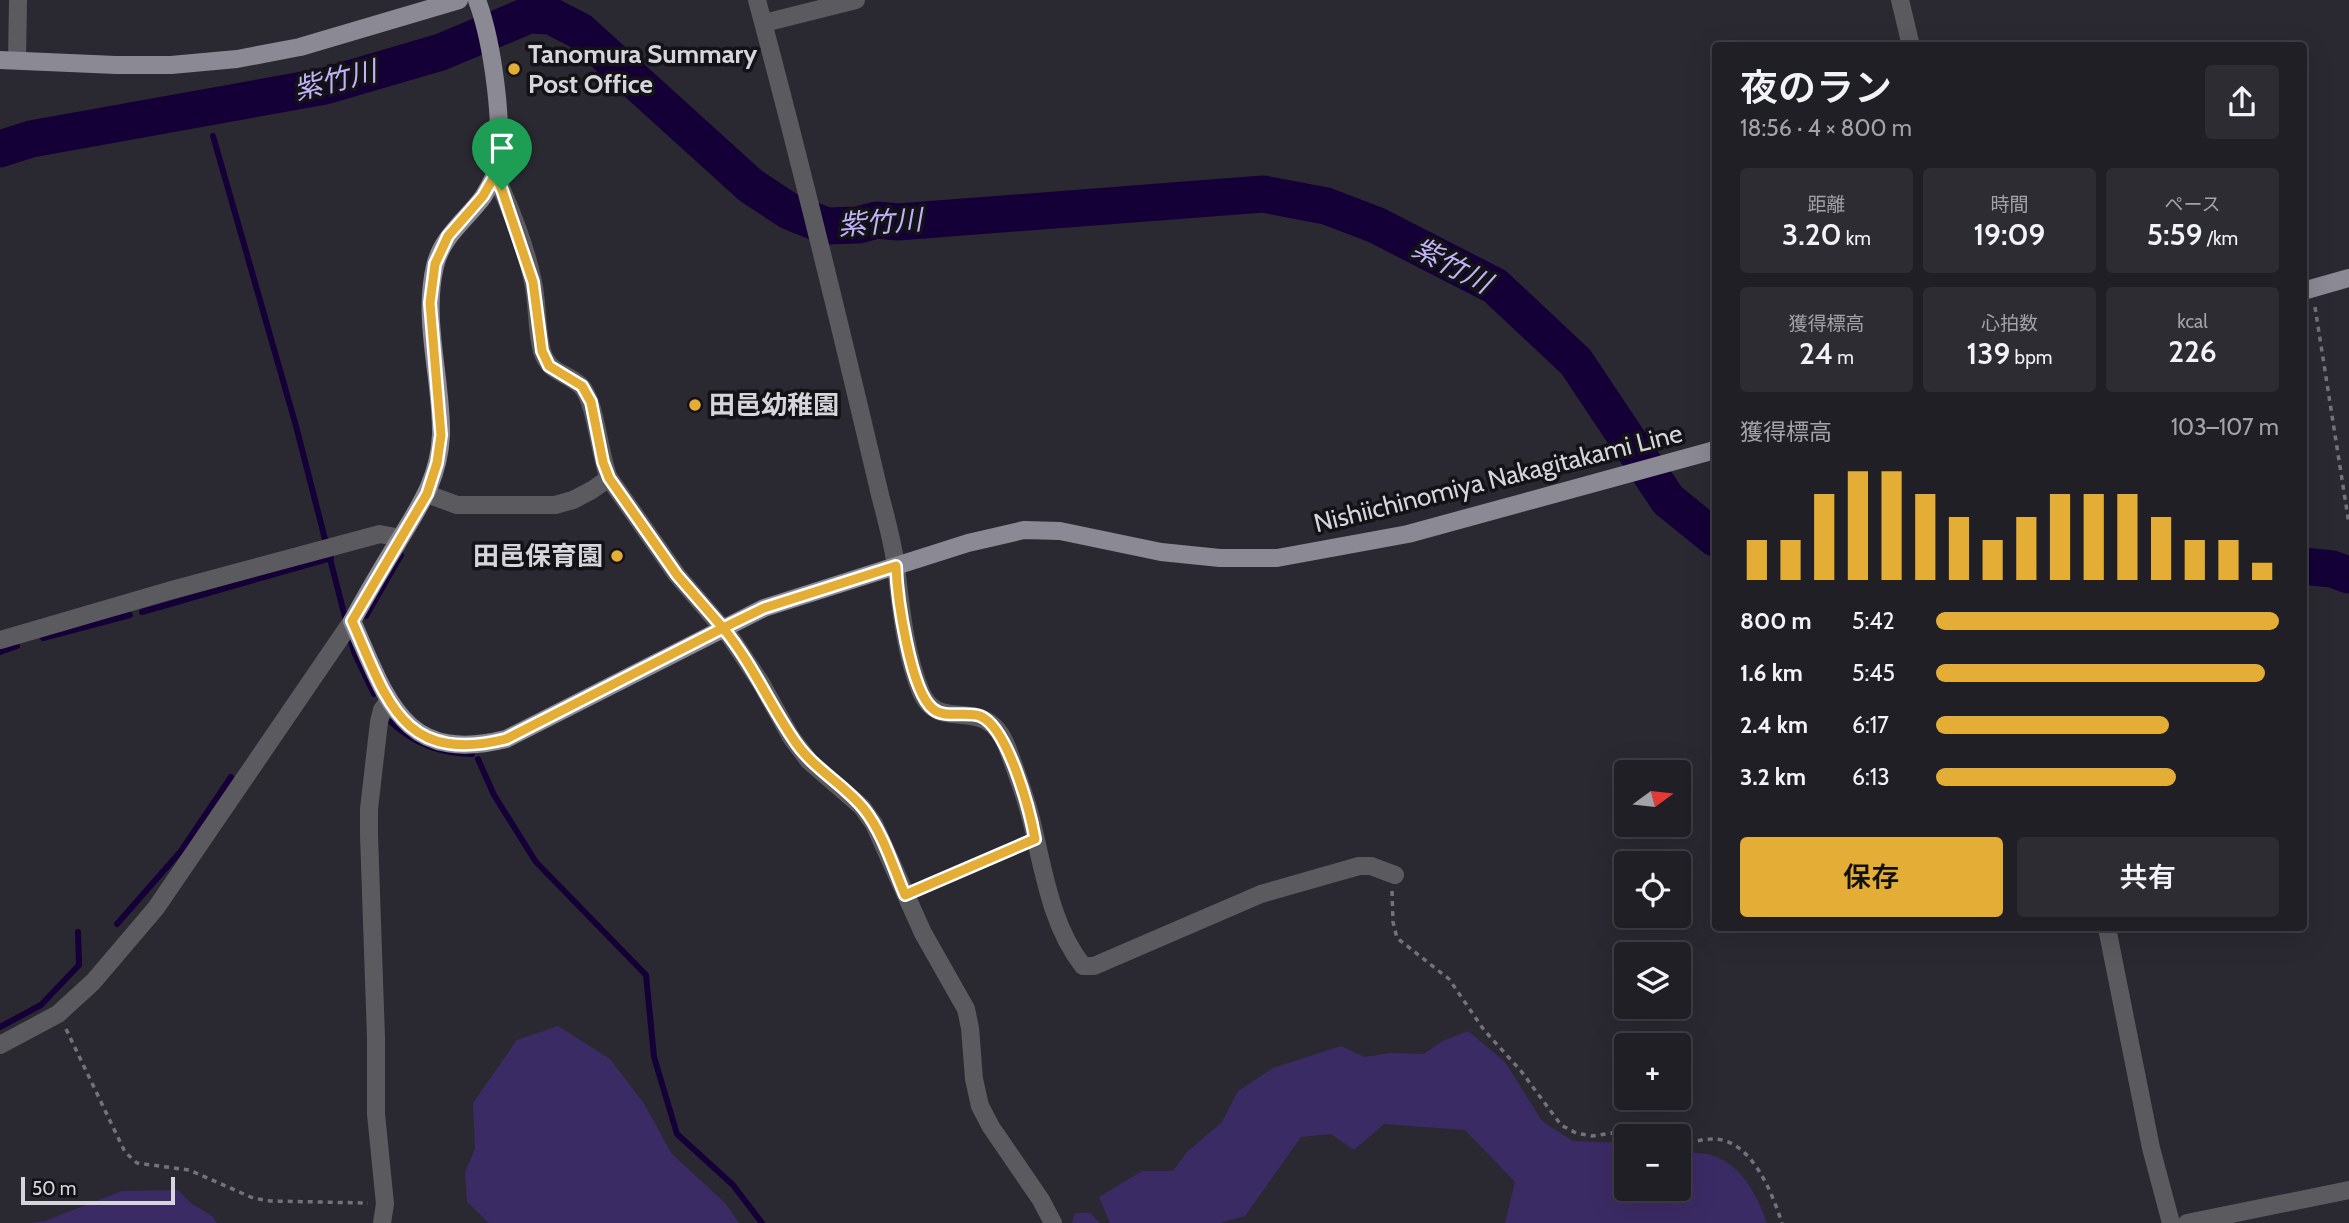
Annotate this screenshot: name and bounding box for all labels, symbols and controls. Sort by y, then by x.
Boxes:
place label: Tanomura Summary Post Office [528,38,757,100]
water label: 紫竹川 [290,53,383,107]
marker: Tanomura Summary Post Office [506,61,522,77]
text: 夜のラン [1740,64,1892,111]
button: share [2205,65,2279,139]
text: 18:56 · 4 × 800 m [1740,114,1912,142]
pin [472,118,532,190]
icon: arrive [483,129,521,167]
text: 距離 [1807,193,1846,216]
text: 時間 [1990,193,2029,216]
text: ペース [2164,193,2221,216]
water label: 紫竹川 [837,202,926,242]
text: 3.20 [1782,216,1842,253]
text: 19:09 [1973,216,2046,253]
text: 5:59 [2147,216,2203,253]
text: km [1842,227,1871,250]
text: /km [2203,227,2238,250]
water label: 紫竹川 [1407,230,1500,301]
text: kcal [2177,310,2208,333]
text: 獲得標高 [1788,312,1865,335]
text: 心拍数 [1981,312,2038,335]
text: 226 [2168,333,2217,370]
text: 24 [1799,335,1833,372]
text: 139 [1967,335,2010,372]
text: m [1833,346,1854,369]
text: bpm [2010,346,2052,369]
place label: 田邑幼稚園 [709,389,839,421]
marker: 田邑幼稚園 [687,397,703,413]
text: 103–107 m [2171,413,2279,441]
street label: Nishiichinomiya Nakagitakami Line [1310,417,1686,539]
text: 獲得標高 [1740,418,1832,446]
place label: 田邑保育園 [473,540,603,572]
marker: 田邑保育園 [609,548,625,564]
text: 800 m [1740,607,1812,635]
text: 5:42 [1852,607,1895,635]
text: 1.6 km [1740,659,1803,687]
text: 5:45 [1852,659,1895,687]
text: 2.4 km [1740,711,1808,739]
text: 6:17 [1852,711,1889,739]
north arrow [1614,760,1690,836]
map controls [1614,760,1691,1201]
text: 3.2 km [1740,763,1806,791]
text: 6:13 [1852,763,1890,791]
button: 保存 [1740,837,2003,917]
button: 共有 [2017,837,2279,917]
button: locate [1614,851,1691,928]
button: layers [1614,942,1691,1019]
button: + [1614,1033,1691,1110]
button: − [1614,1124,1691,1201]
scale bar [21,1174,175,1206]
text: 50 m [32,1177,76,1200]

